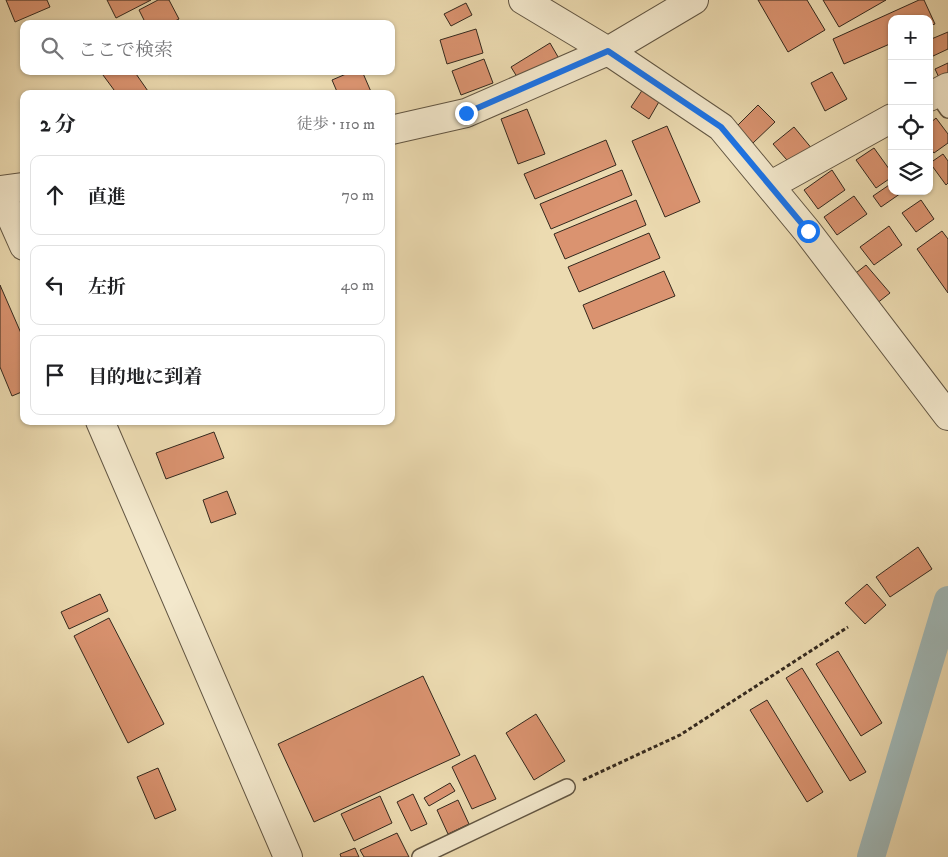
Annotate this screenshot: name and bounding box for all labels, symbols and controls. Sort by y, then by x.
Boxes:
map controls [888,15,933,195]
button: + [888,15,933,60]
search box [20,20,395,75]
icon: search [38,34,66,62]
text: ここで検索 [78,39,173,62]
button: − [888,60,933,105]
route end [455,102,478,125]
button: locate [888,105,933,150]
text: 2 分 [40,112,76,138]
text: 徒歩 · 110 m [297,114,375,134]
button: layers [888,150,933,195]
icon: ahead [41,181,69,209]
text: 70 m [342,185,374,205]
text: 直進 [88,186,126,209]
route start [797,220,820,243]
icon: left [41,271,69,299]
text: 40 m [341,275,374,295]
text: 左折 [88,276,126,299]
icon: arrive [41,361,69,389]
text: 目的地に到着 [88,366,202,389]

